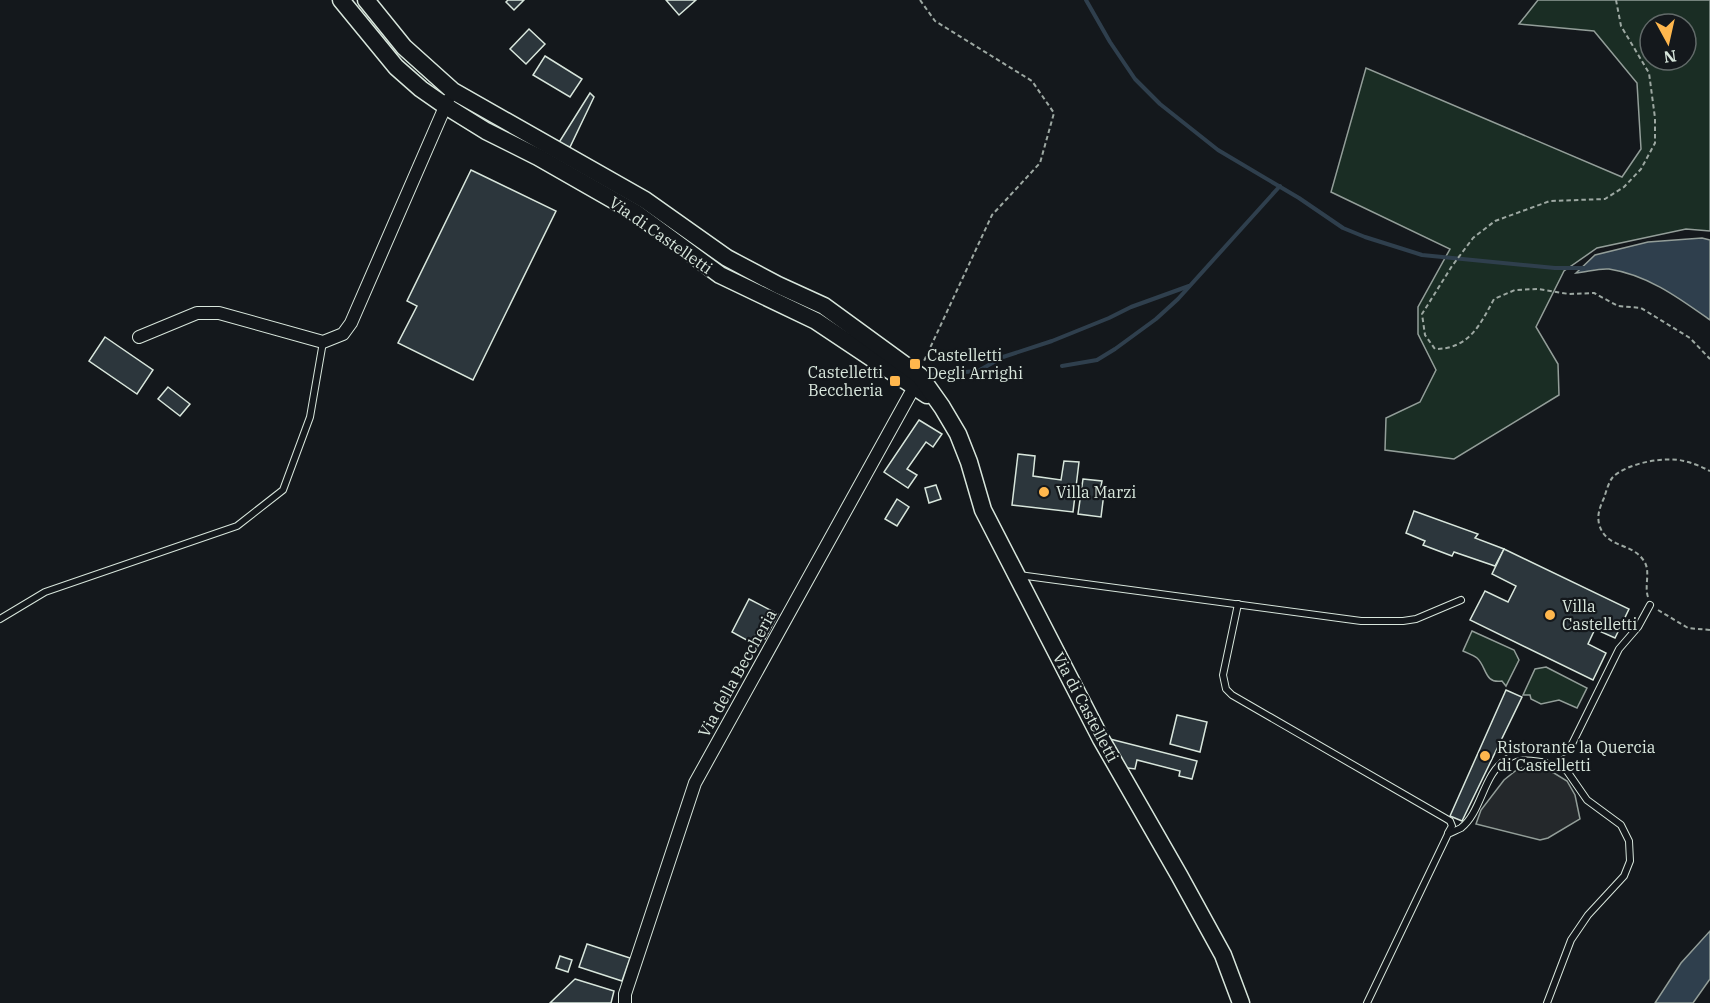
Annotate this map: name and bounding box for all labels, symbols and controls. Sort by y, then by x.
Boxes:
north arrow [1638,12,1698,72]
text: N [1662,46,1678,68]
street label: Via di Castelletti [605,192,717,278]
place label: Castelletti Degli Arrighi [927,345,1023,383]
marker: Castelletti Degli Arrighi [908,357,922,371]
place label: Castelletti Beccheria [808,362,883,400]
marker: Castelletti Beccheria [888,374,902,388]
place label: Villa Marzi [1056,482,1136,502]
marker: Villa Marzi [1037,485,1051,499]
place label: Villa Castelletti [1562,596,1637,634]
street label: Via della Beccheria [694,605,781,740]
marker: Villa Castelletti [1543,608,1557,622]
street label: Via di Castelletti [1049,649,1123,765]
place label: Ristorante la Quercia di Castelletti [1497,737,1656,775]
marker: Ristorante la Quercia di Castelletti [1478,749,1492,763]

